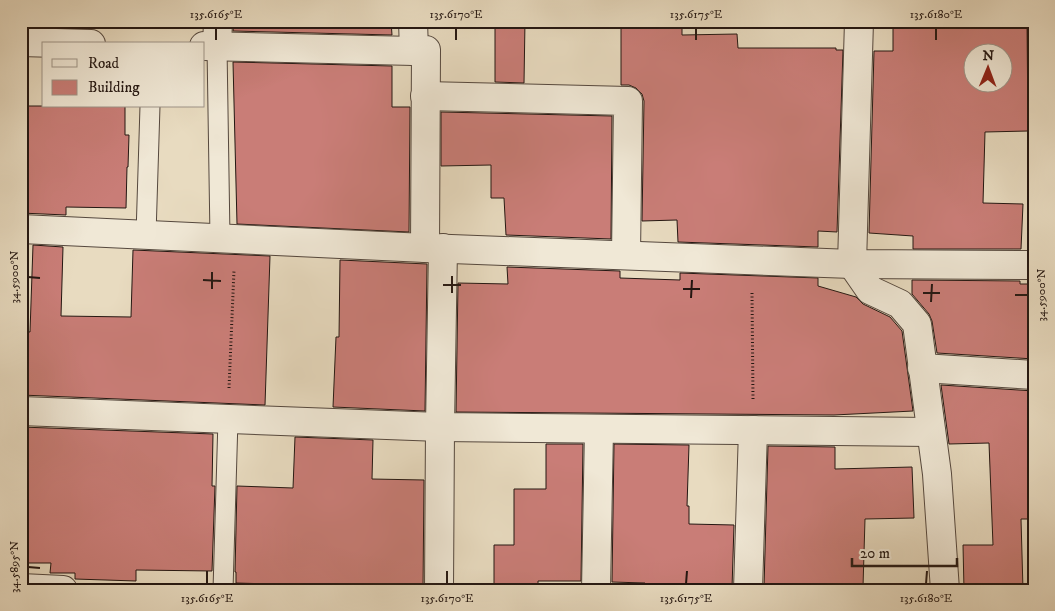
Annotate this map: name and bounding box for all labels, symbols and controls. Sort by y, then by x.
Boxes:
text: 135.6165°E [190,7,243,22]
text: 135.6170°E [429,7,483,22]
text: 135.6175°E [670,7,723,22]
text: 135.6180°E [910,7,963,22]
legend [42,42,205,108]
north arrow [962,42,1012,92]
text: N [982,47,995,65]
text: Road [88,54,120,73]
text: Building [88,78,140,97]
text: 34.5900°N [7,250,22,303]
text: 34.5900°N [1034,268,1049,321]
scale bar [852,536,958,568]
text: 34.5895°N [7,541,22,593]
text: 20 m [860,544,890,563]
text: 135.6165°E [181,591,234,606]
text: 135.6170°E [420,591,474,606]
text: 135.6175°E [660,591,713,606]
text: 135.6180°E [900,591,953,606]

